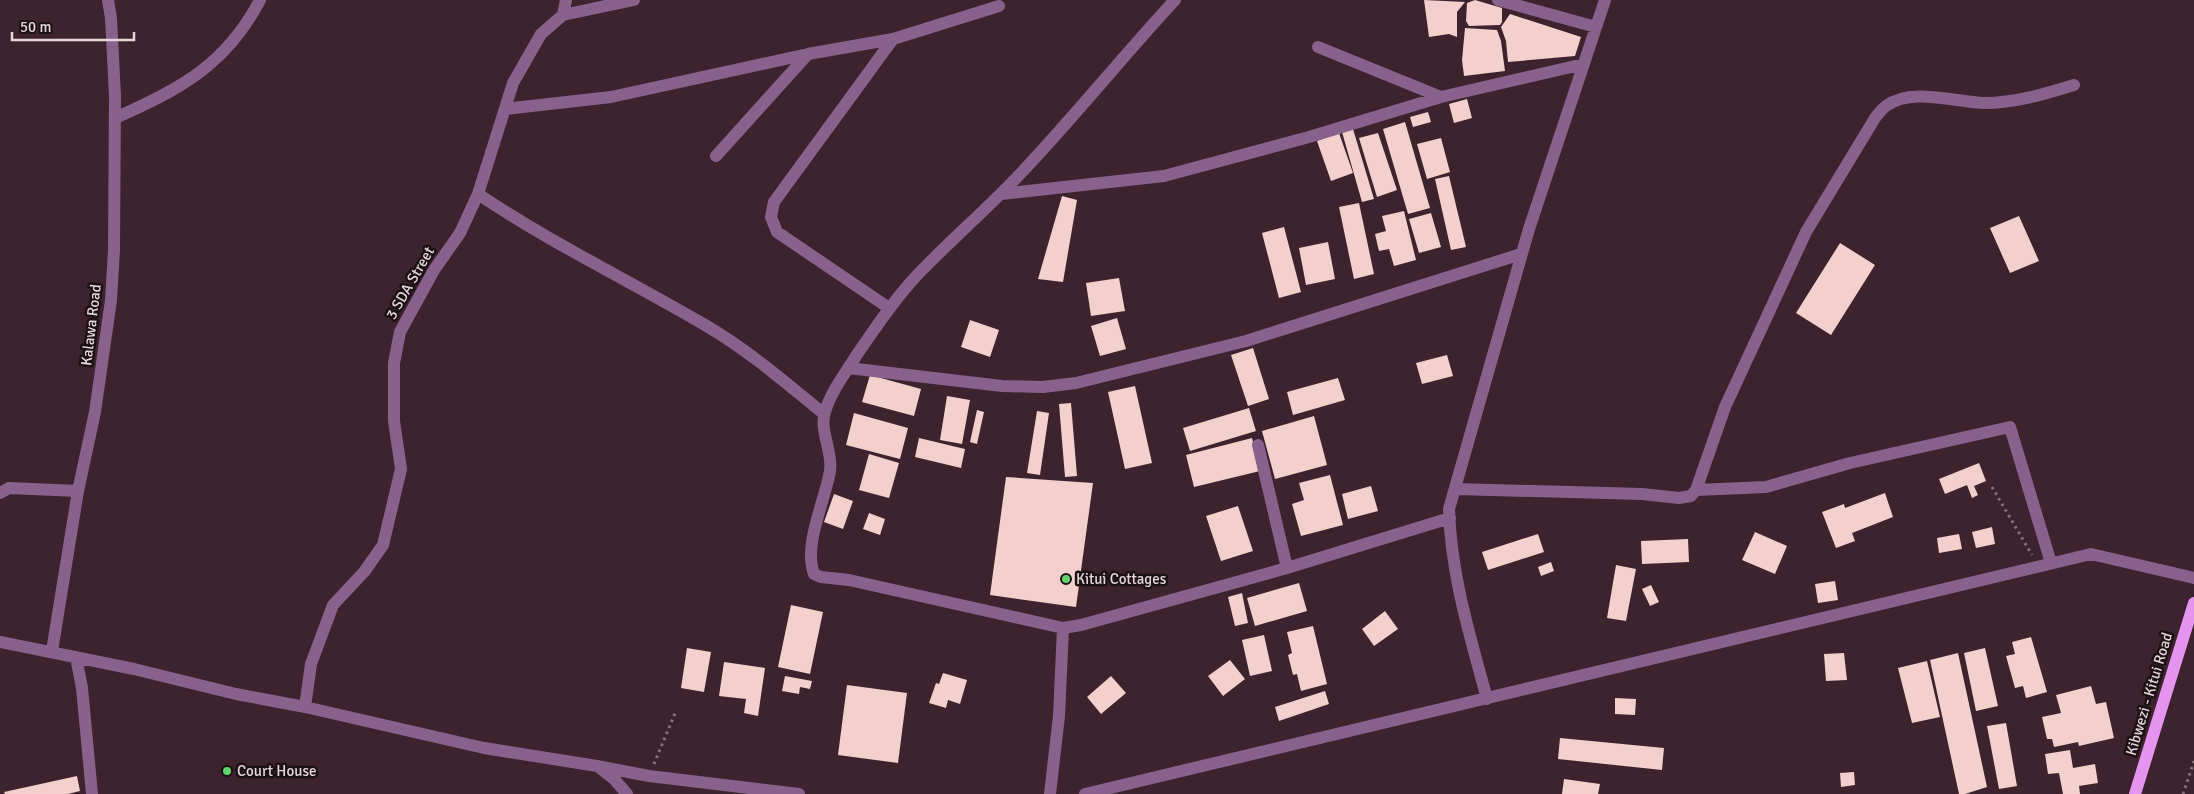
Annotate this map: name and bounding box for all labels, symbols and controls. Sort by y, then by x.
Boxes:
scale bar [12,10,135,42]
text: 50 m [20,18,51,36]
street label: 3 SDA Street [382,244,438,322]
street label: Kalawa Road [77,283,105,367]
place label: Kitui Cottages [1076,570,1167,588]
marker: Kitui Cottages [1060,573,1072,585]
street label: Kibwezi - Kitui Road [2122,630,2176,758]
place label: Court House [237,762,317,780]
marker: Court House [221,765,233,777]

